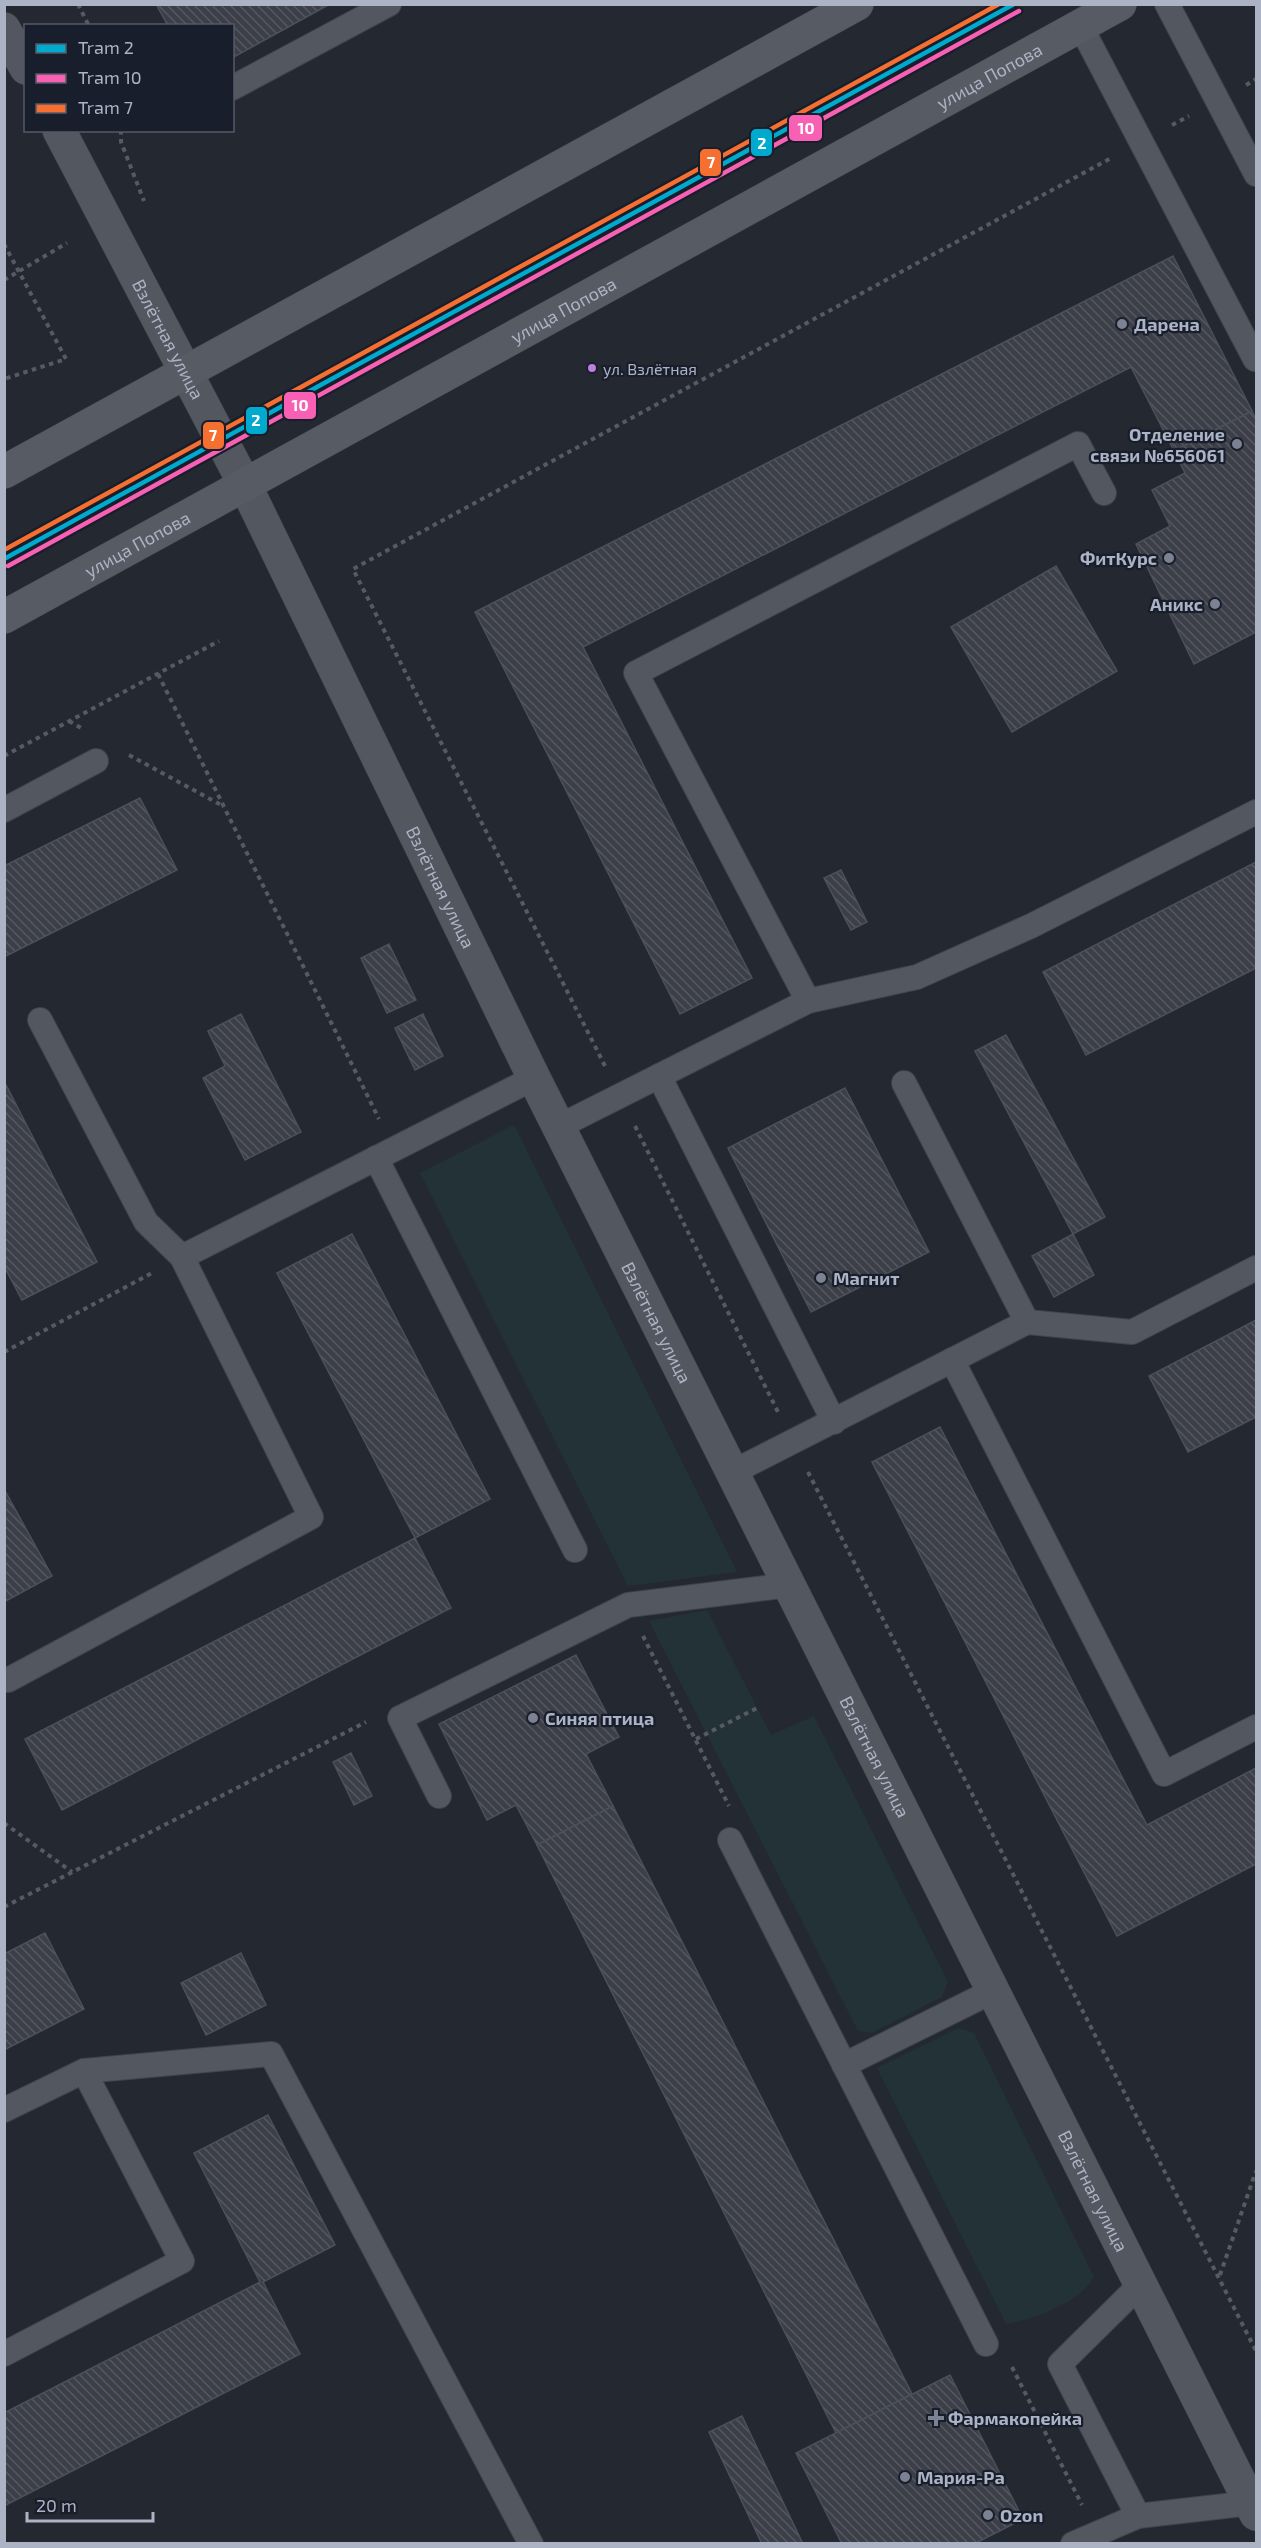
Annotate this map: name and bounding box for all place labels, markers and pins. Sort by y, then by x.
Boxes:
place label: Дарена [1134,313,1200,335]
marker: Дарена [1115,317,1129,331]
place label: ул. Взлётная [603,359,697,379]
marker: ул. Взлётная [586,362,598,374]
place label: Отделение связи №656061 [1090,423,1225,466]
marker: Отделение связи №656061 [1230,437,1244,451]
place label: ФитКурс [1080,547,1157,569]
marker: ФитКурс [1162,551,1176,565]
place label: Аникс [1150,593,1203,615]
marker: Аникс [1208,597,1222,611]
place label: Магнит [833,1267,899,1289]
marker: Магнит [814,1271,828,1285]
place label: Синяя птица [545,1707,654,1729]
marker: Синяя птица [526,1711,540,1725]
place label: Фармакопейка [948,2407,1082,2429]
marker: Фармакопейка [929,2411,943,2425]
place label: Мария-Ра [917,2466,1005,2488]
marker: Мария-Ра [898,2470,912,2484]
place label: Ozon [1000,2504,1043,2526]
marker: Ozon [981,2508,995,2522]

